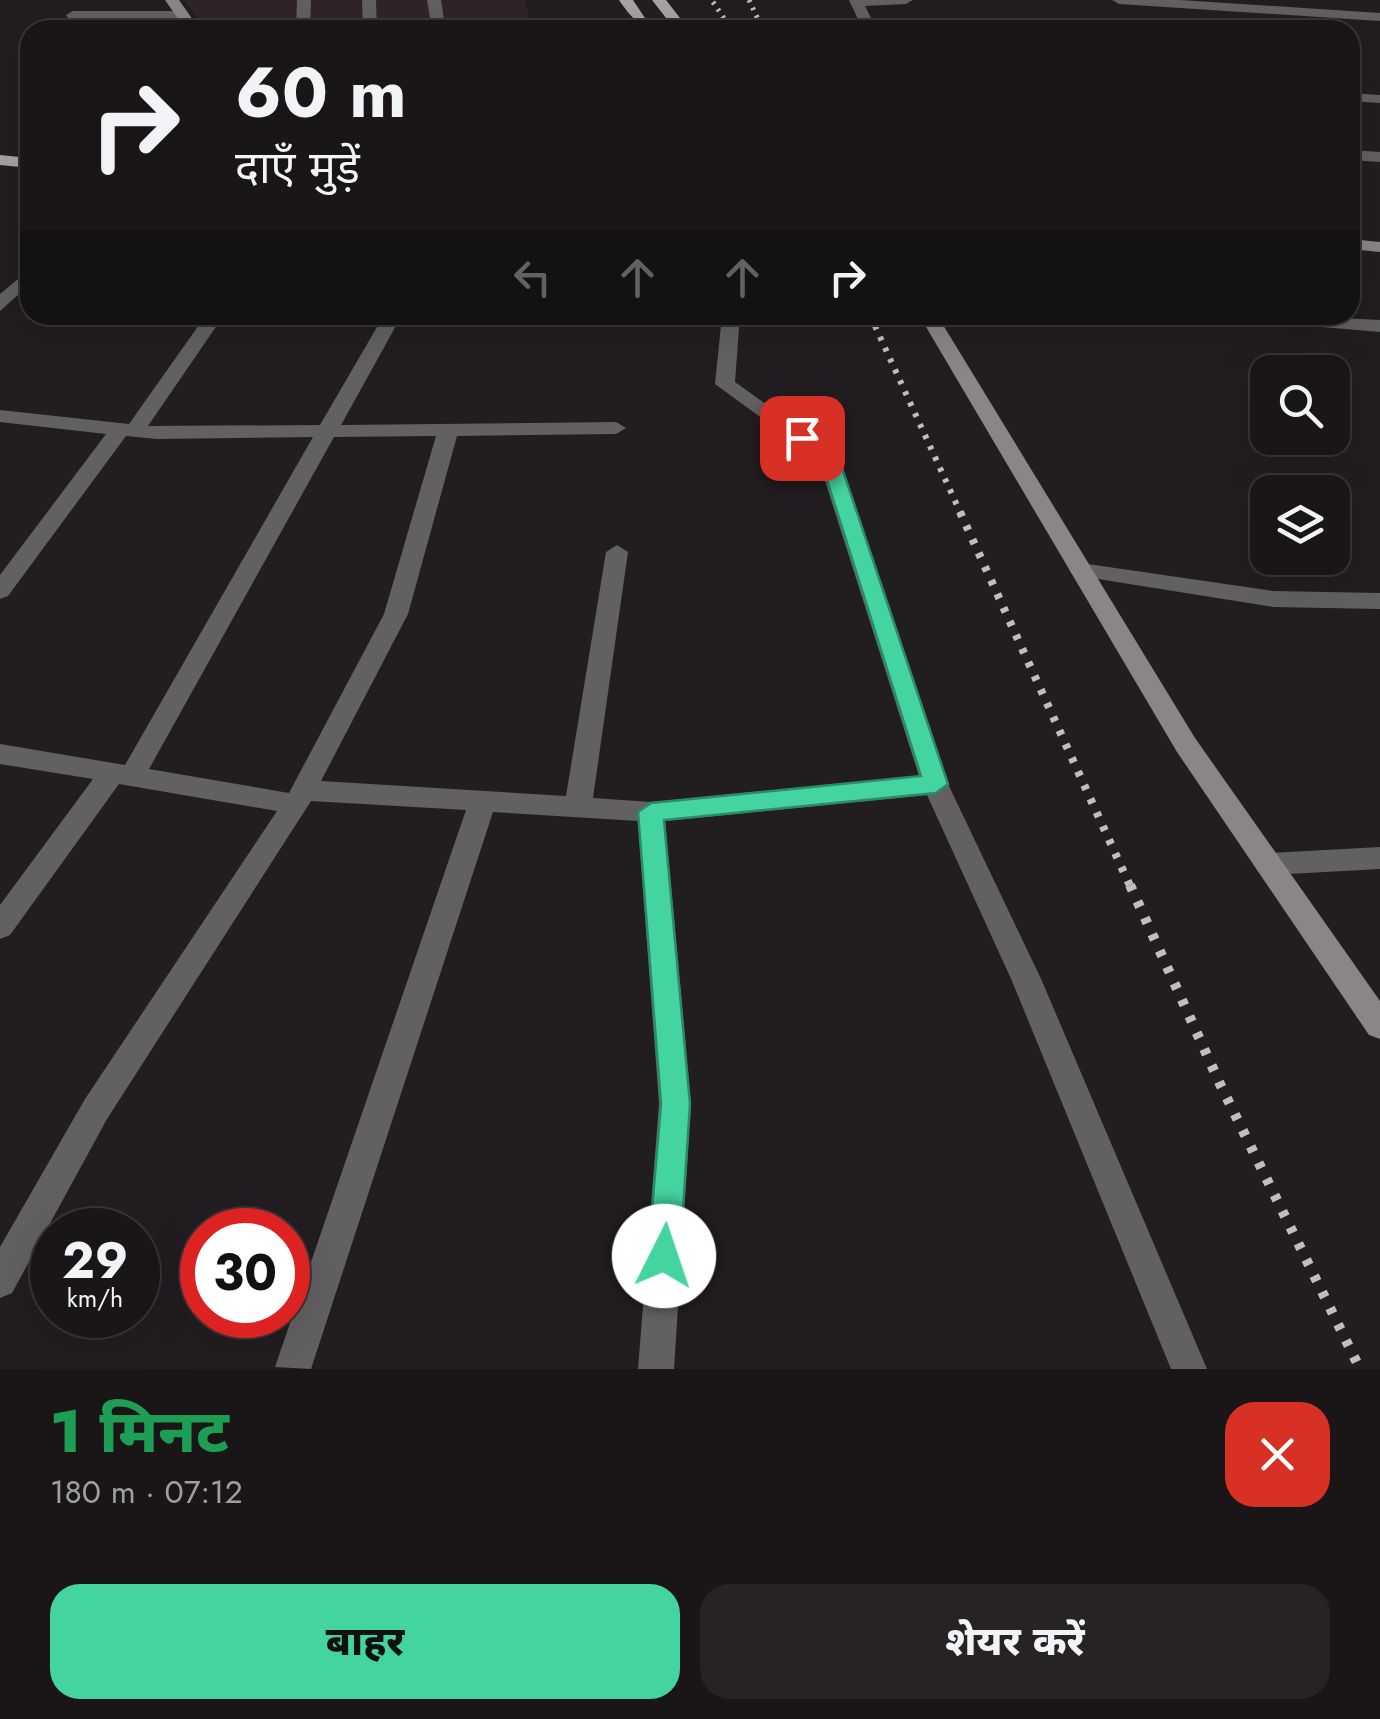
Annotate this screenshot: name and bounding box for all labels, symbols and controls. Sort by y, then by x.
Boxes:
text: 60 m [235,42,407,143]
icon: right [70,60,200,190]
text: दाएँ मुड़ें [235,135,360,200]
icon: left [505,250,560,305]
icon: ahead [610,250,665,305]
icon: ahead [715,250,770,305]
icon: right [820,250,875,305]
map controls [1250,355,1350,575]
button: search [1250,355,1350,455]
pin [760,396,845,481]
icon: arrive [775,411,830,466]
button: layers [1250,475,1350,575]
position arrow [612,1204,716,1308]
speed limit sign: 30 [180,1208,310,1338]
text: 29 [62,1224,128,1297]
text: km/h [67,1280,123,1316]
text: 1 मिनट [50,1388,229,1475]
button: close [1225,1402,1330,1507]
text: 180 m · 07:12 [50,1469,243,1515]
button: बाहर [50,1584,680,1699]
button: शेयर करें [700,1584,1330,1699]

